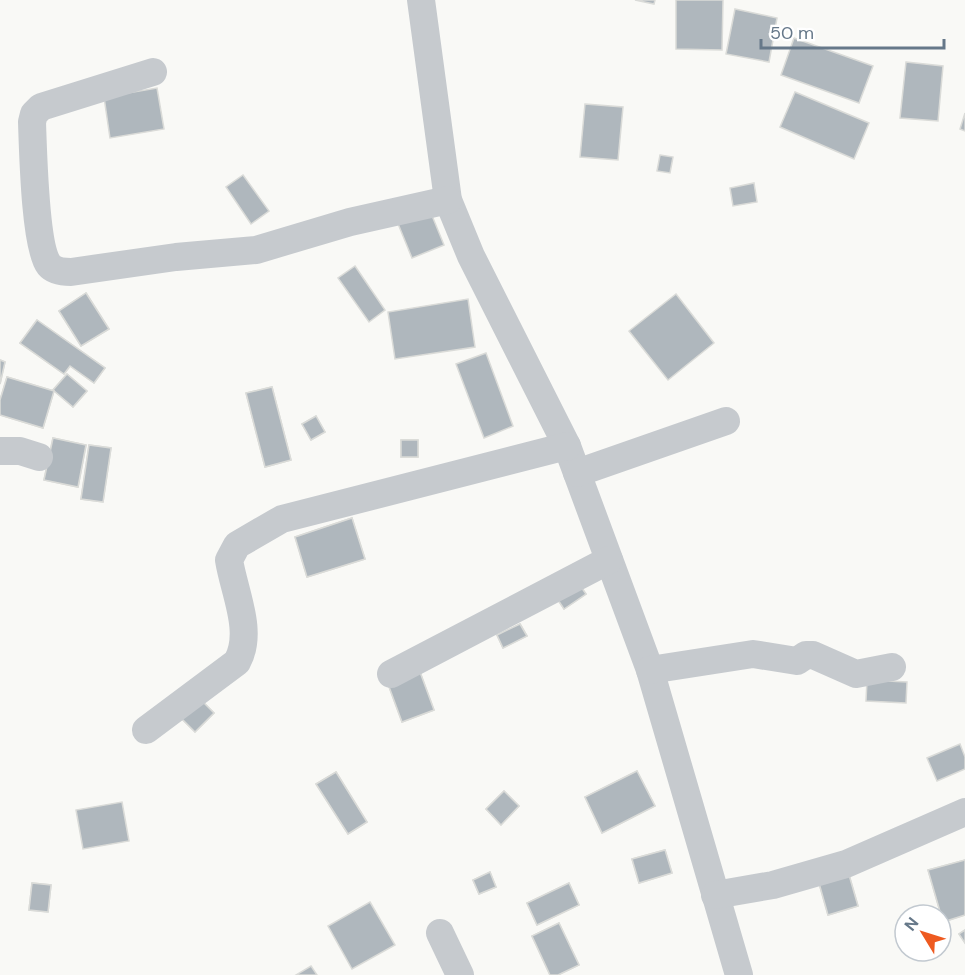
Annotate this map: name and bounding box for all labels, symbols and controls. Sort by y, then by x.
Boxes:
scale bar [761,12,944,50]
text: 50 m [770,21,814,45]
north arrow [893,903,953,963]
text: N [900,913,923,935]

